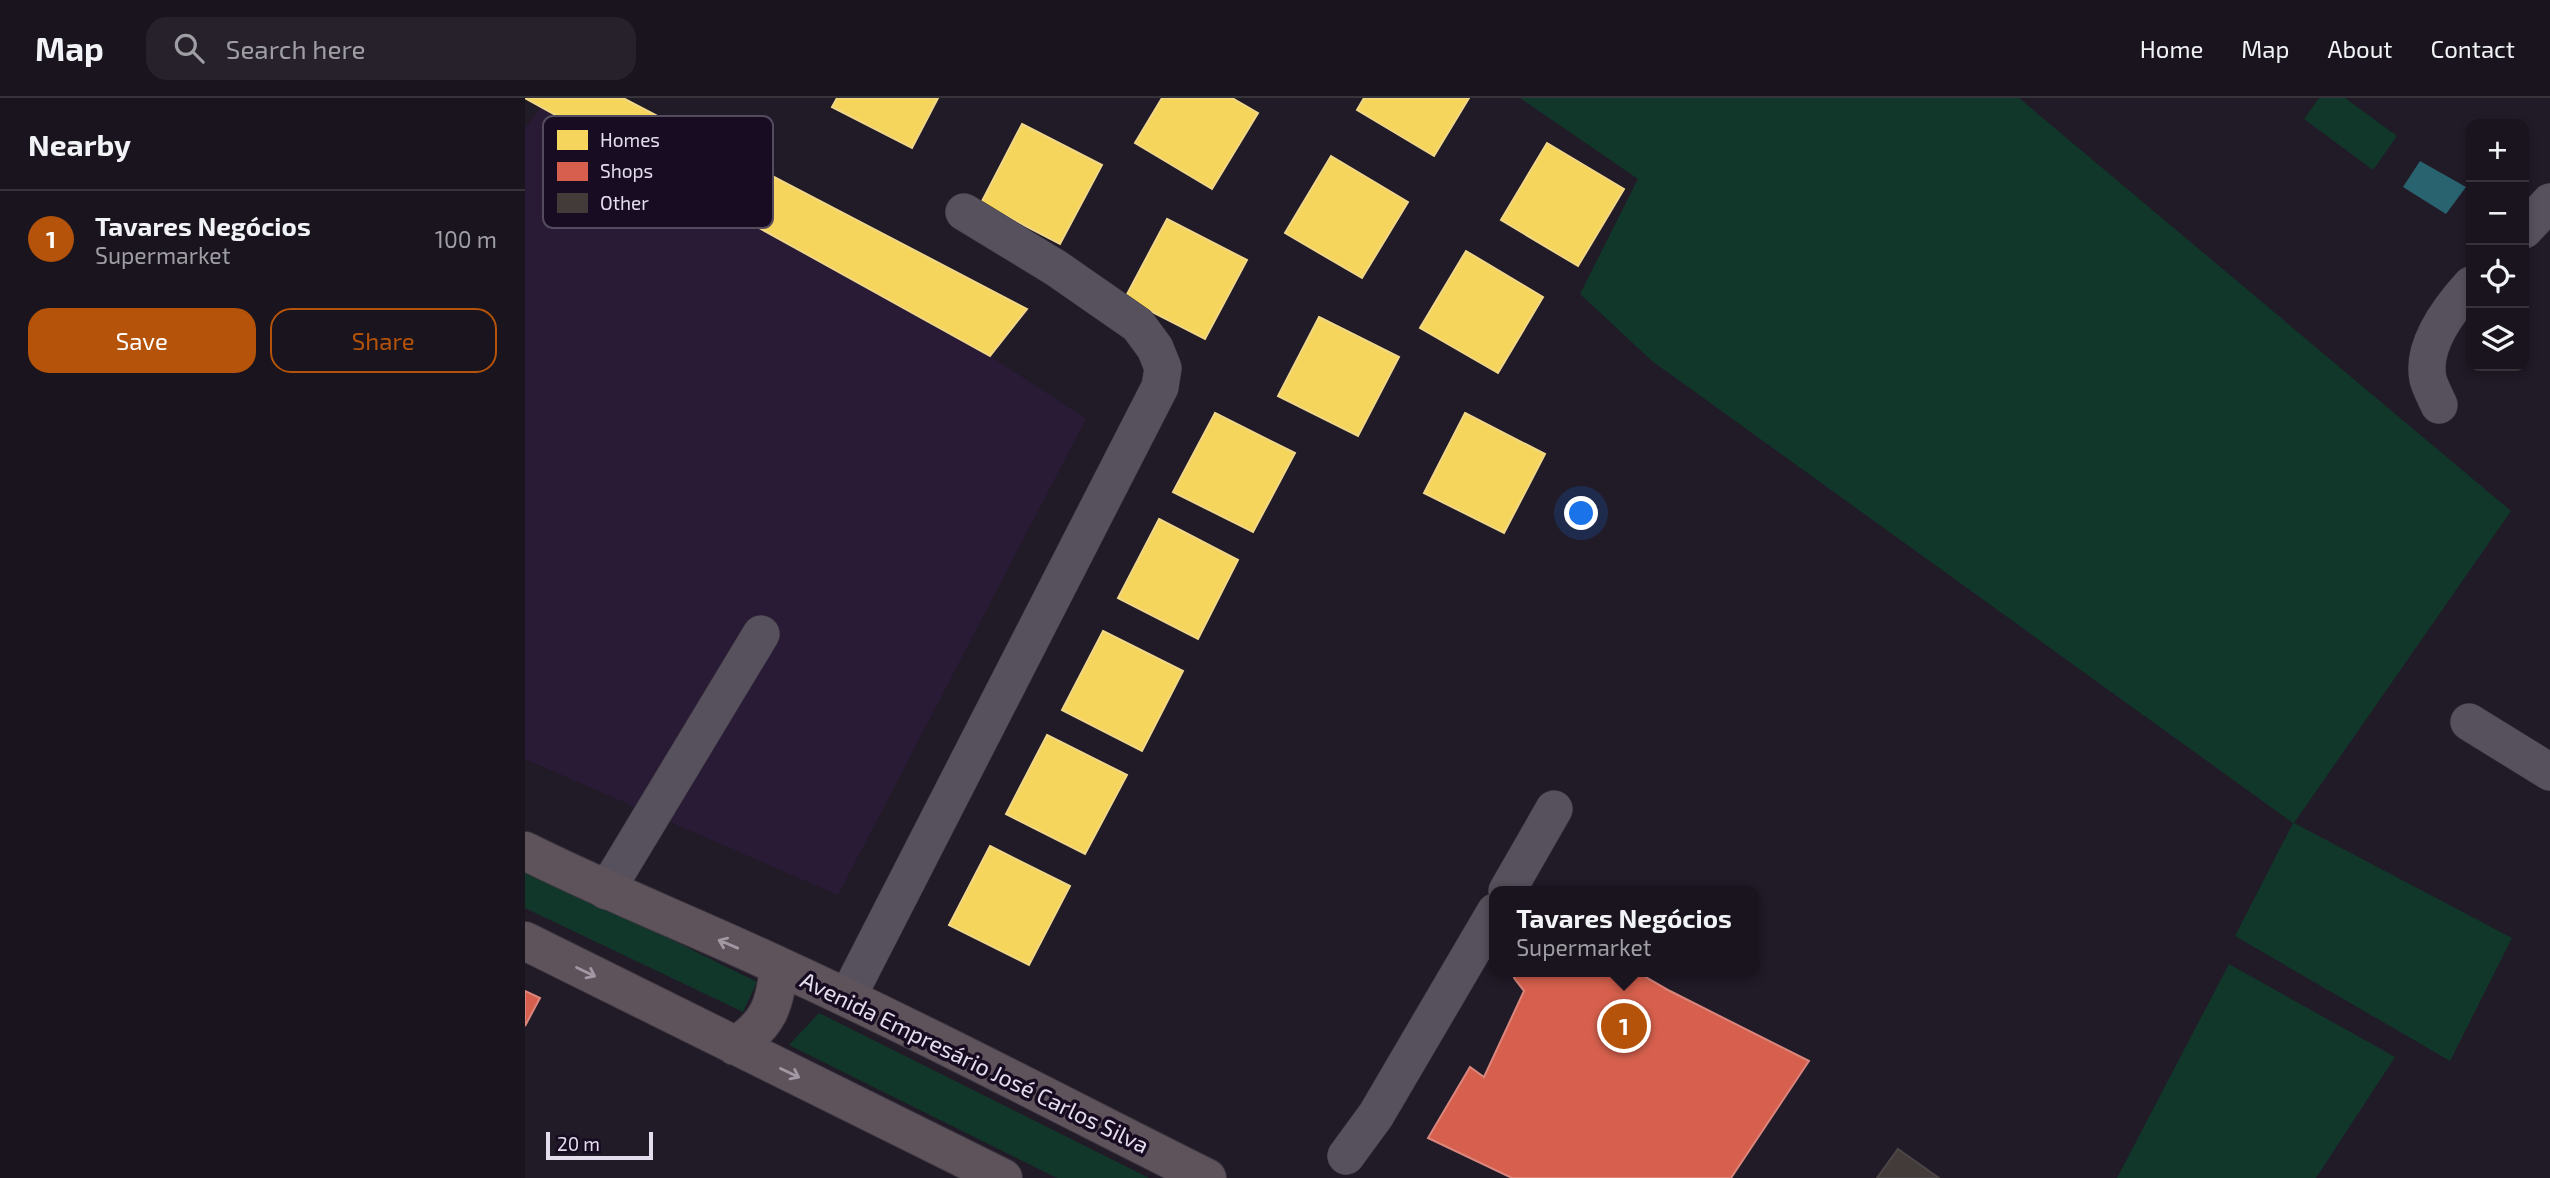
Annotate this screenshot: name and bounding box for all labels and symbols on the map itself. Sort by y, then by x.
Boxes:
legend [543,116,773,228]
text: Homes [600,128,660,151]
text: Shops [600,159,653,182]
text: Other [600,191,649,214]
your location [1564,496,1598,530]
one-way arrow [718,936,739,949]
one-way arrow [575,965,596,979]
street label: Avenida Empresário José Carlos Silva [796,965,1154,1159]
pin: 1 [1601,1000,1647,1052]
one-way arrow [779,1067,800,1081]
scale bar [546,1129,653,1161]

